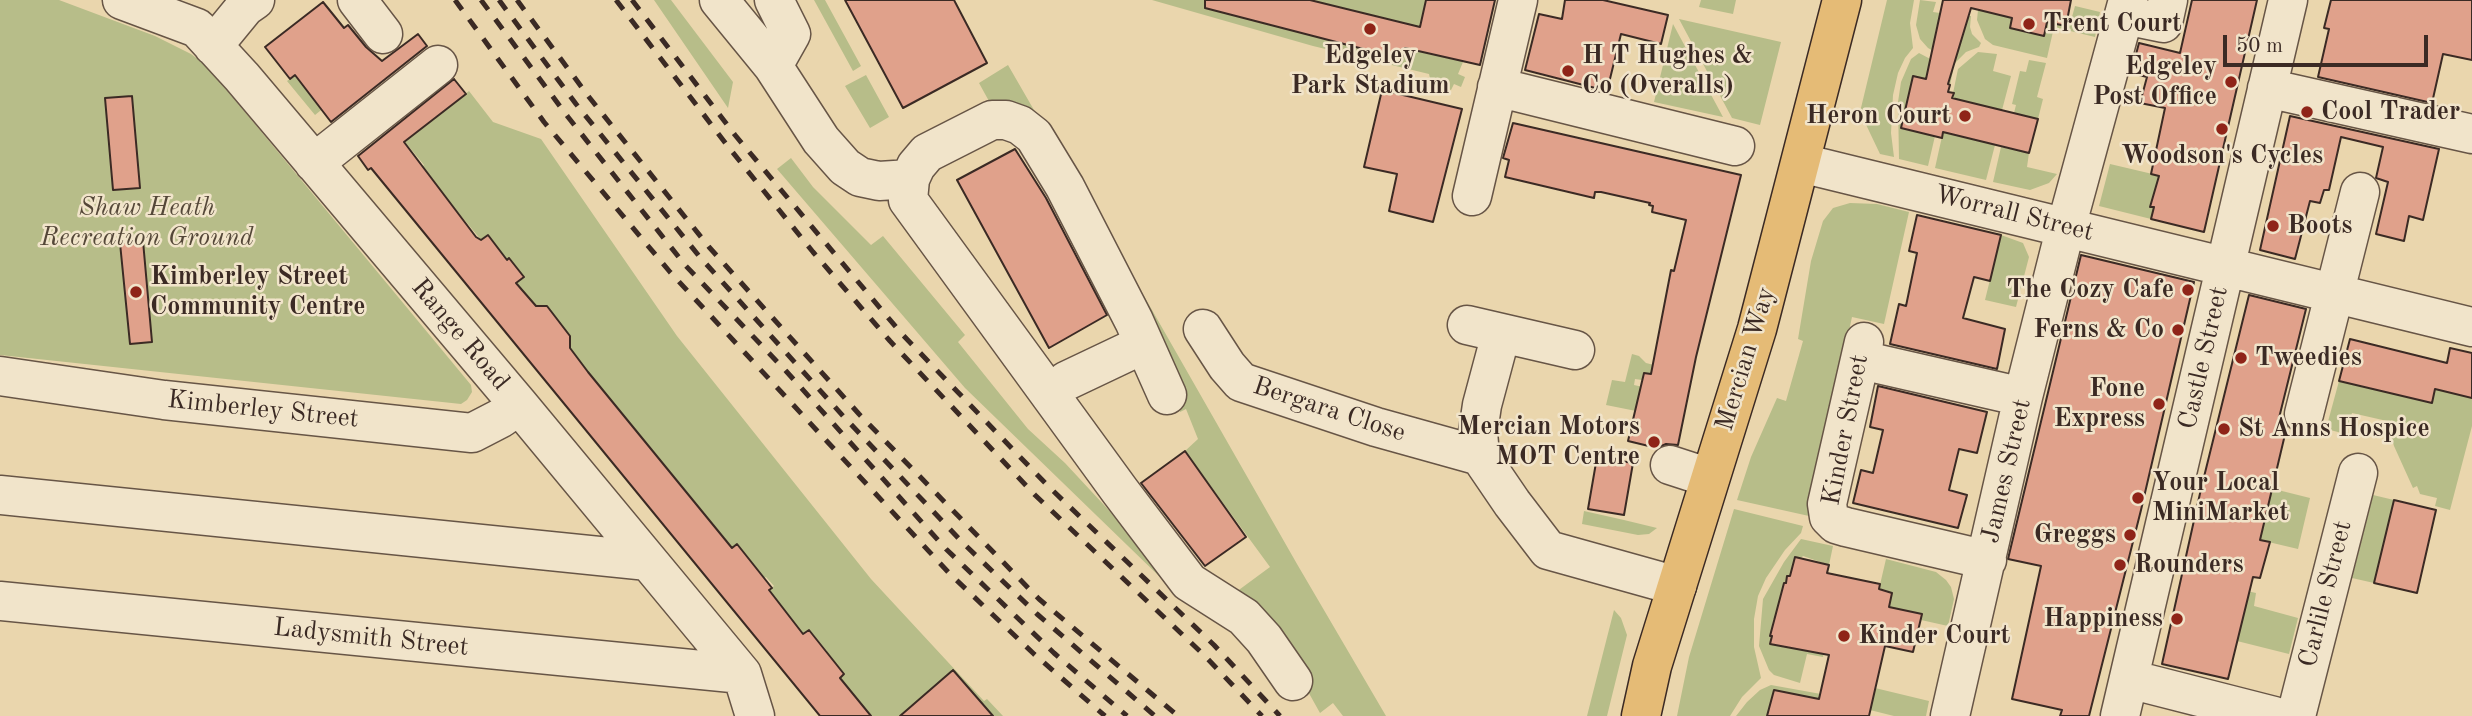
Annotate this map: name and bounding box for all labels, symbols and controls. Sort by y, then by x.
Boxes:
place label: Trent Court [2043,8,2182,40]
marker: Trent Court [2021,16,2037,32]
marker: Edgeley Park Stadium [1362,21,1378,37]
scale bar [2227,21,2432,65]
text: 50 m [2236,36,2283,57]
place label: Edgeley Park Stadium [1290,40,1450,102]
place label: H T Hughes & Co (Overalls) [1582,40,1752,102]
place label: Edgeley Post Office [2092,51,2217,112]
marker: H T Hughes & Co (Overalls) [1560,63,1576,79]
marker: Edgeley Post Office [2223,74,2239,90]
place label: Cool Trader [2321,96,2460,128]
place label: Heron Court [1806,100,1951,132]
marker: Cool Trader [2299,104,2315,120]
marker: Heron Court [1957,108,1973,124]
marker: Woodson's Cycles [2214,121,2230,137]
place label: Woodson's Cycles [2121,140,2323,172]
street label: Worrall Street [1931,179,2097,249]
park label: Shaw Heath Recreation Ground [40,192,254,254]
place label: Boots [2287,210,2352,242]
marker: Boots [2265,218,2281,234]
place label: Kimberley Street Community Centre [150,261,366,322]
street label: Range Road [404,273,516,397]
place label: The Cozy Cafe [2006,274,2174,306]
marker: The Cozy Cafe [2180,282,2196,298]
street label: Mercian Way [1709,283,1783,435]
street label: Castle Street [2172,283,2236,433]
marker: Kimberley Street Community Centre [128,284,144,300]
place label: Ferns & Co [2033,314,2164,346]
marker: Ferns & Co [2170,322,2186,338]
place label: Tweedies [2255,342,2362,374]
marker: Tweedies [2233,350,2249,366]
street label: Kinder Street [1816,352,1876,508]
street label: Bergara Close [1249,371,1409,449]
place label: Fone Express [2053,373,2145,434]
street label: Kimberley Street [166,384,360,436]
street label: James Street [1975,396,2039,546]
marker: Fone Express [2151,396,2167,412]
place label: Mercian Motors MOT Centre [1457,411,1640,472]
place label: St Anns Hospice [2238,413,2430,445]
marker: St Anns Hospice [2216,421,2232,437]
marker: Mercian Motors MOT Centre [1646,434,1662,450]
place label: Your Local MiniMarket [2152,467,2289,528]
marker: Your Local MiniMarket [2130,490,2146,506]
street label: Carlile Street [2293,517,2359,671]
place label: Greggs [2034,519,2116,551]
marker: Greggs [2122,527,2138,543]
place label: Rounders [2134,549,2244,581]
marker: Rounders [2112,557,2128,573]
place label: Happiness [2043,603,2163,635]
marker: Happiness [2169,611,2185,627]
street label: Ladysmith Street [272,612,470,664]
place label: Kinder Court [1858,620,2010,652]
marker: Kinder Court [1836,628,1852,644]

